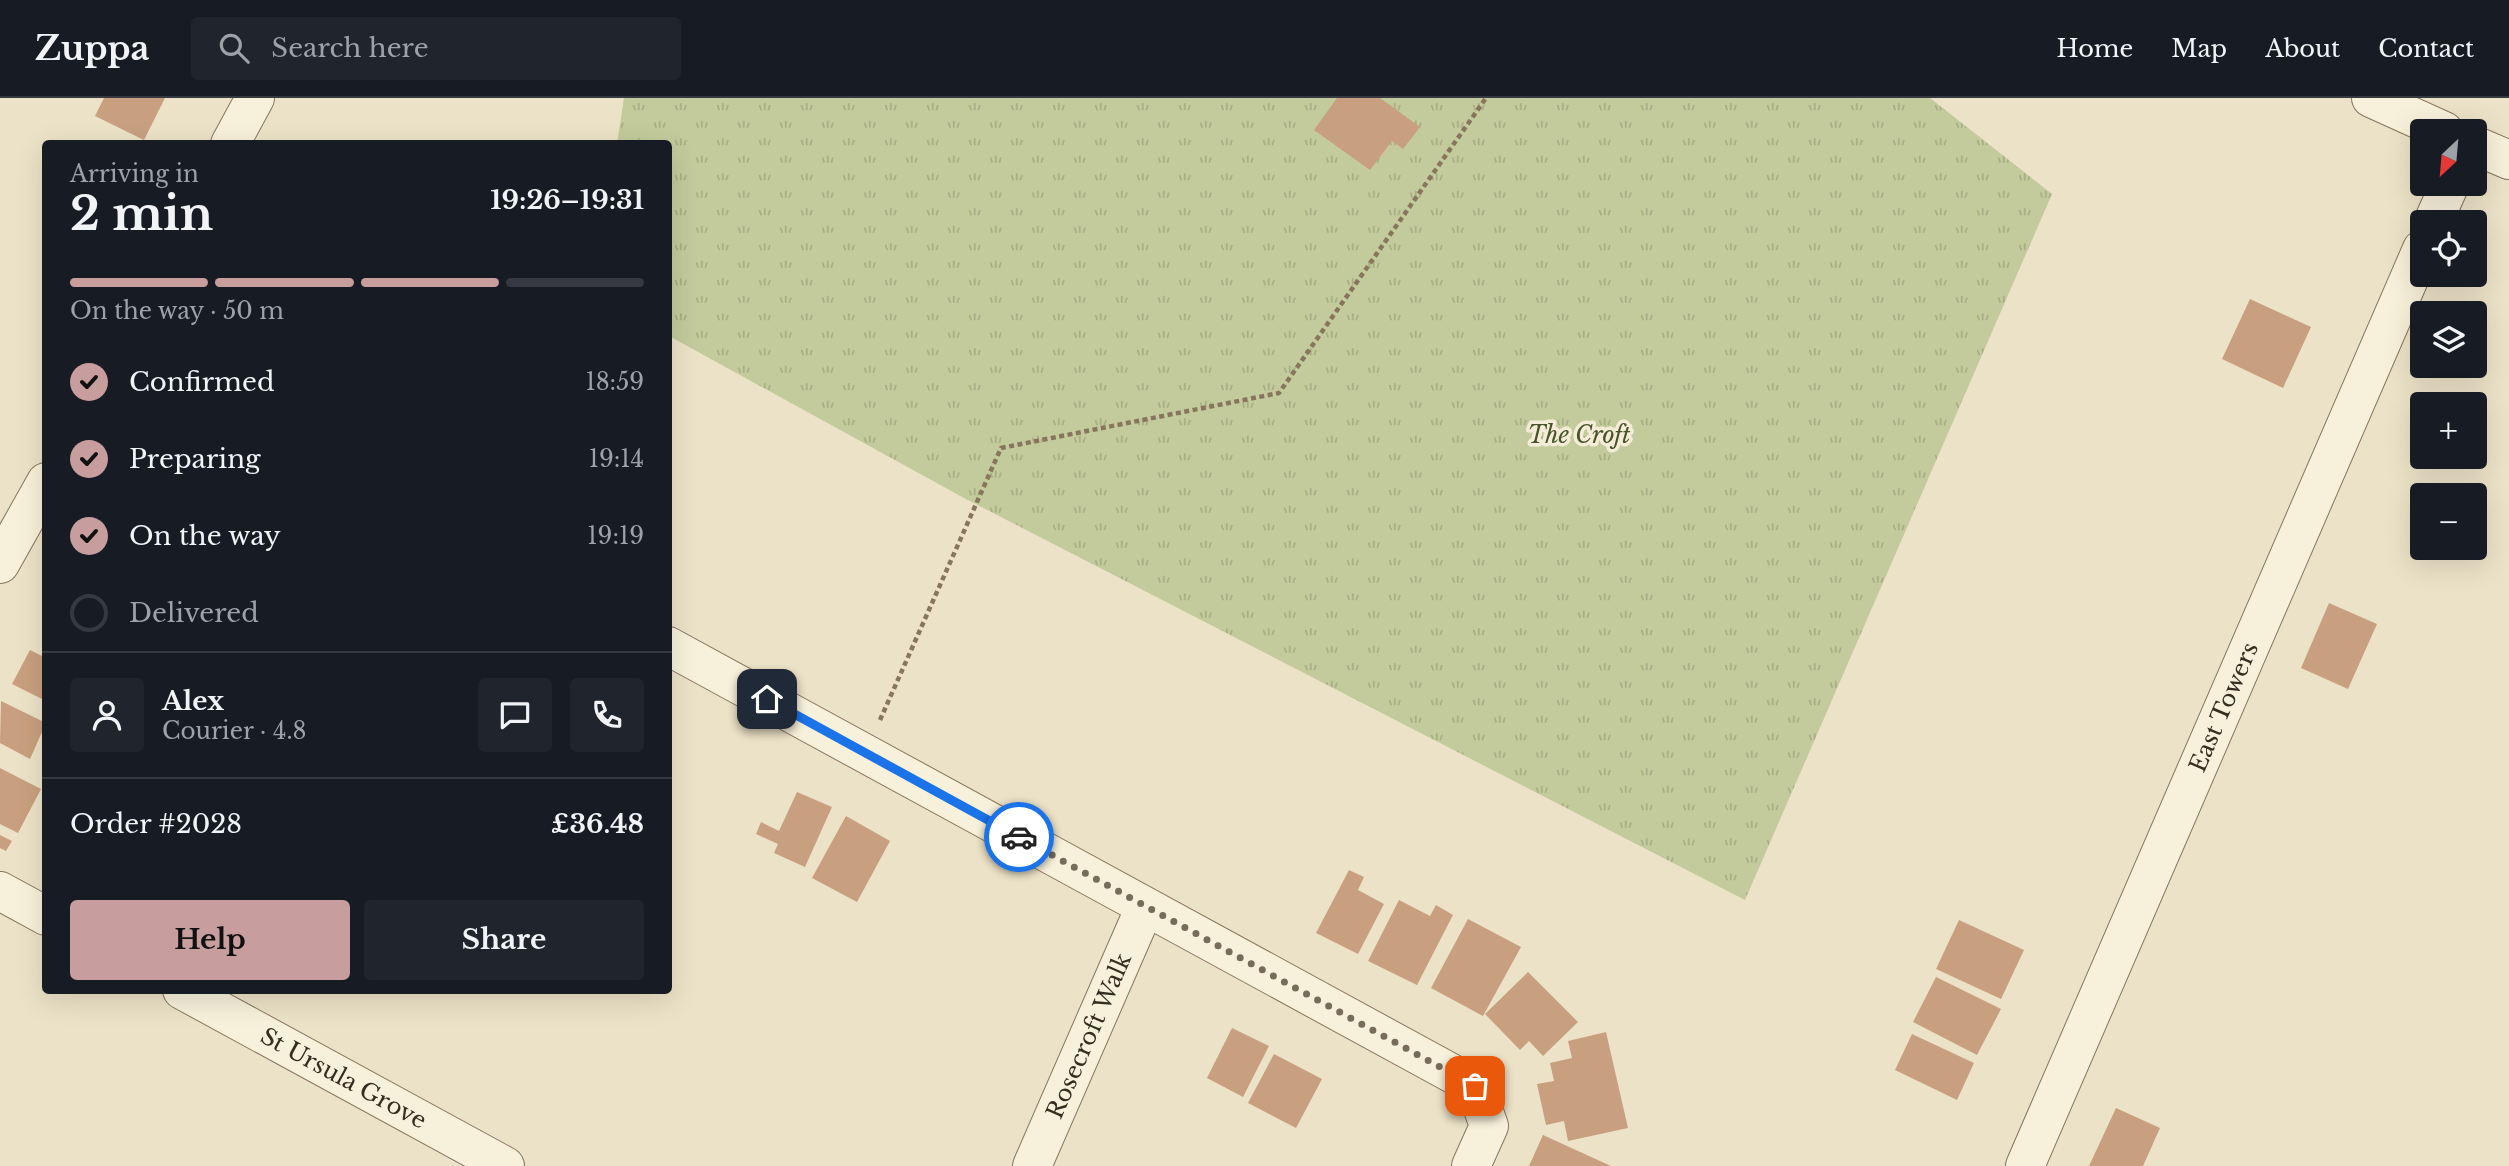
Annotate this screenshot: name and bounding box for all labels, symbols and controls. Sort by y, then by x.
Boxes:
search box [191,17,681,80]
text: Zuppa [35,28,149,69]
icon: search [215,29,253,67]
text: Search here [271,32,429,64]
text: Home [2057,34,2133,63]
text: Map [2171,34,2227,63]
text: About [2265,34,2340,63]
text: Contact [2378,34,2474,63]
north arrow [2410,119,2487,196]
map controls [2410,119,2487,560]
text: Arriving in [70,160,199,188]
text: 19:26–19:31 [490,184,644,216]
text: 2 min [70,185,213,242]
button: locate [2410,210,2487,287]
text: On the way · 50 m [70,297,284,325]
button: layers [2410,301,2487,378]
icon: check [70,363,108,401]
text: Confirmed [129,366,274,398]
text: 18:59 [585,368,644,396]
button: + [2410,392,2487,469]
park label: The Croft [1528,421,1631,449]
icon: check [70,440,108,478]
text: Preparing [129,443,261,475]
text: 19:14 [589,445,644,473]
button: − [2410,483,2487,560]
icon: check [70,517,108,555]
text: On the way [129,520,281,552]
text: 19:19 [587,522,644,550]
text: Delivered [129,597,259,629]
street label: East Towers [2183,638,2264,776]
pin [737,669,797,729]
button: person [70,678,144,752]
button: chat [478,678,552,752]
button: phone [570,678,644,752]
icon: home [748,680,786,718]
text: Alex [162,685,224,717]
text: Courier · 4.8 [162,717,307,745]
courier [984,802,1054,872]
text: Order #2028 [70,808,242,840]
text: £36.48 [551,808,644,840]
icon: car [1000,818,1038,856]
button: Help [70,900,350,980]
button: Share [364,900,644,980]
street label: Rosecroft Walk [1040,948,1138,1123]
street label: St Ursula Grove [256,1022,431,1135]
pin [1445,1056,1505,1116]
icon: bag [1456,1067,1494,1105]

